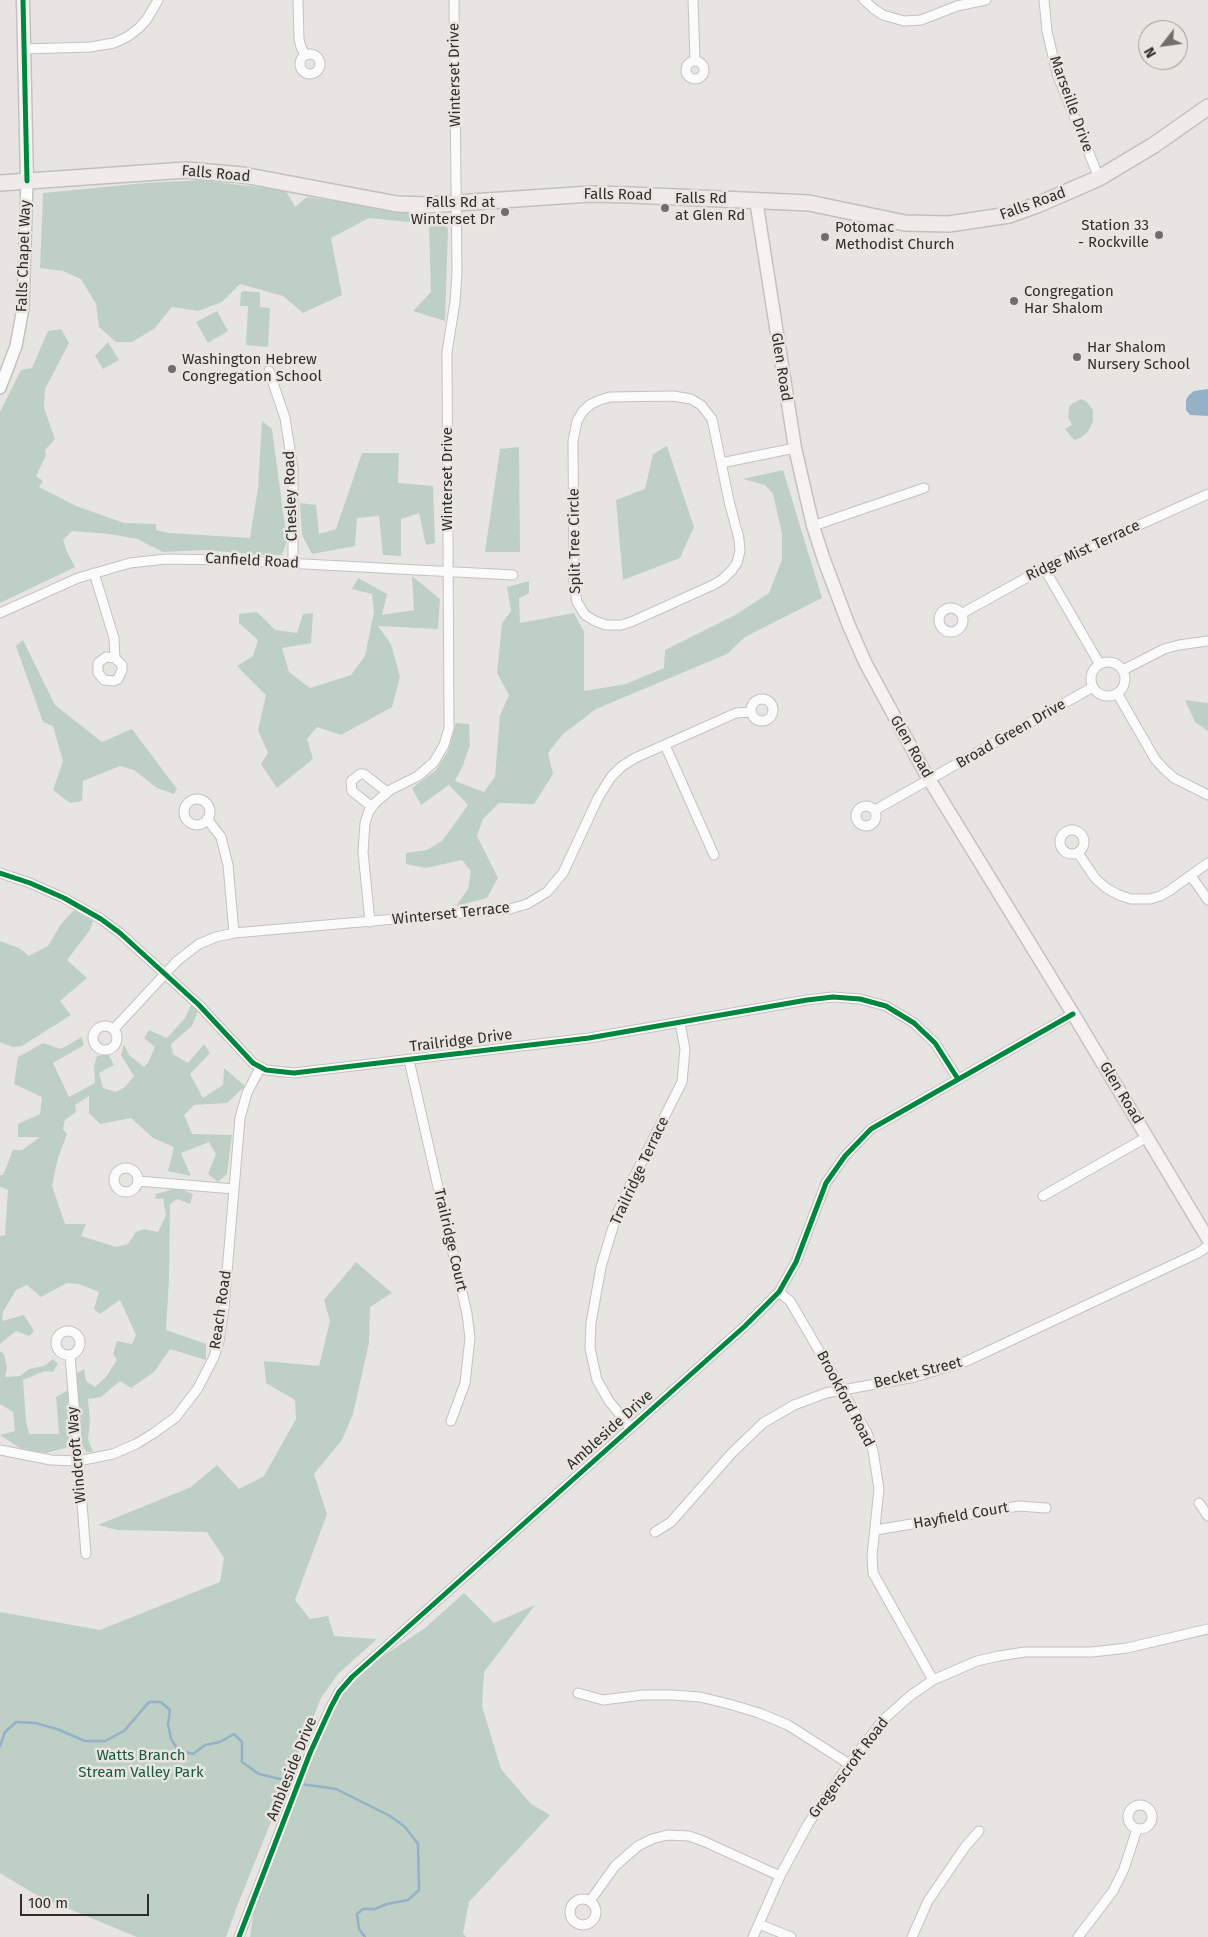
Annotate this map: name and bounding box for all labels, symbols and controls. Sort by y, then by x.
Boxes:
north arrow [1138,20,1188,70]
street label: Winterset Drive [445,23,465,127]
text: N [1141,44,1160,61]
street label: Marseille Drive [1045,54,1097,154]
street label: Falls Road [181,162,251,186]
street label: Falls Road [998,184,1068,224]
street label: Falls Road [583,185,653,205]
place label: Falls Rd at Glen Rd [675,190,745,225]
place label: Falls Rd at Winterset Dr [411,194,495,229]
street label: Falls Chapel Way [13,200,35,312]
marker: Falls Rd at Glen Rd [659,202,671,214]
marker: Falls Rd at Winterset Dr [499,206,511,218]
place label: Station 33 - Rockville [1078,217,1149,252]
place label: Potomac Methodist Church [835,219,954,254]
marker: Station 33 - Rockville [1153,229,1165,241]
marker: Potomac Methodist Church [819,231,831,243]
place label: Congregation Har Shalom [1024,283,1114,318]
marker: Congregation Har Shalom [1008,295,1020,307]
street label: Glen Road [767,331,795,403]
place label: Har Shalom Nursery School [1087,339,1190,374]
place label: Washington Hebrew Congregation School [182,351,322,386]
marker: Har Shalom Nursery School [1071,351,1083,363]
marker: Washington Hebrew Congregation School [166,363,178,375]
street label: Winterset Drive [439,427,457,531]
street label: Chesley Road [280,450,302,542]
street label: Split Tree Circle [565,488,585,594]
street label: Ridge Mist Terrace [1023,517,1143,585]
street label: Canfield Road [205,550,299,572]
street label: Broad Green Drive [953,695,1069,773]
street label: Glen Road [886,712,936,782]
street label: Winterset Terrace [391,899,511,929]
street label: Trailridge Drive [409,1026,513,1056]
street label: Glen Road [1095,1059,1147,1127]
street label: Trailridge Terrace [607,1114,673,1228]
street label: Trailridge Court [429,1187,471,1293]
street label: Reach Road [207,1269,235,1351]
street label: Brookford Road [812,1348,878,1450]
street label: Becket Street [872,1353,964,1393]
street label: Ambleside Drive [563,1386,657,1474]
street label: Windcroft Way [64,1406,90,1504]
street label: Hayfield Court [912,1499,1010,1533]
street label: Ambleside Drive [263,1714,321,1824]
street label: Gregerscroft Road [805,1714,893,1822]
park label: Watts Branch Stream Valley Park [78,1747,204,1782]
scale bar [22,1884,151,1916]
text: 100 m [28,1894,68,1912]

